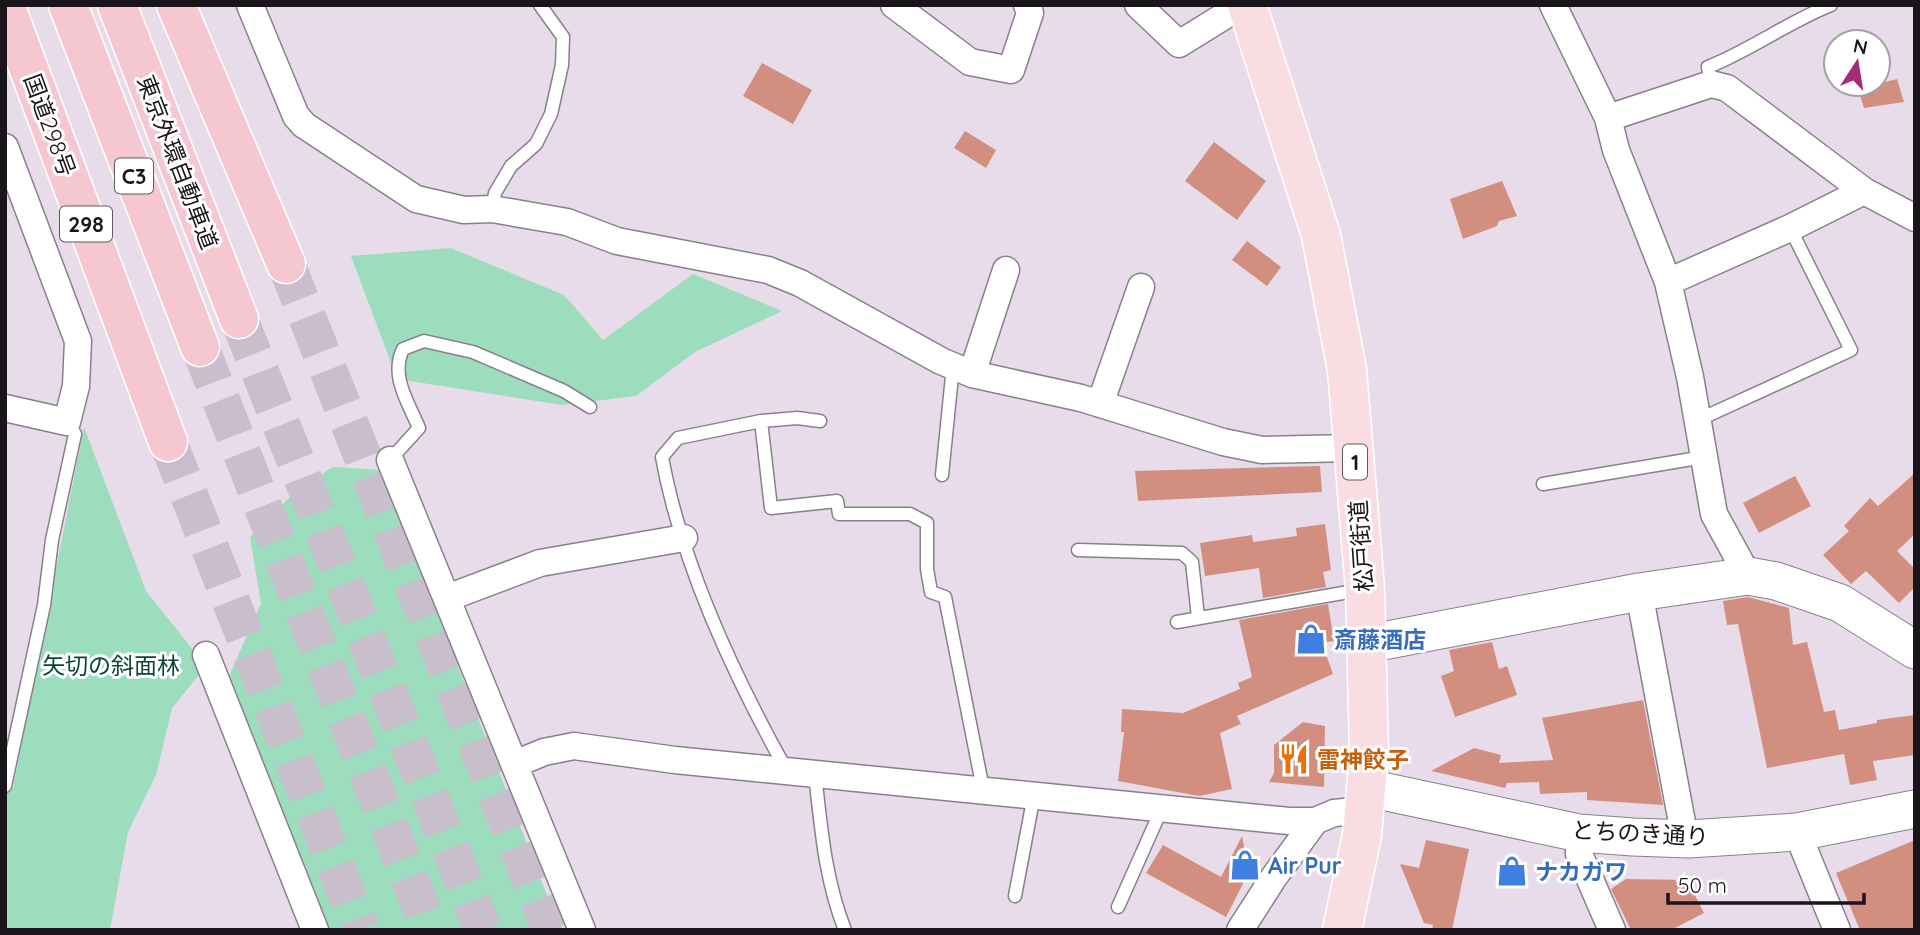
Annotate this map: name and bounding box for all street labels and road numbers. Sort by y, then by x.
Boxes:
street label: 国道298号 [18,70,82,180]
street label: 東京外環自動車道 [131,71,225,253]
road number: C3 [115,158,153,194]
road number: 298 [60,206,112,242]
road number: 1 [1343,444,1367,480]
street label: 松戸街道 [1343,499,1379,593]
street label: とちのき通り [1571,815,1709,851]

